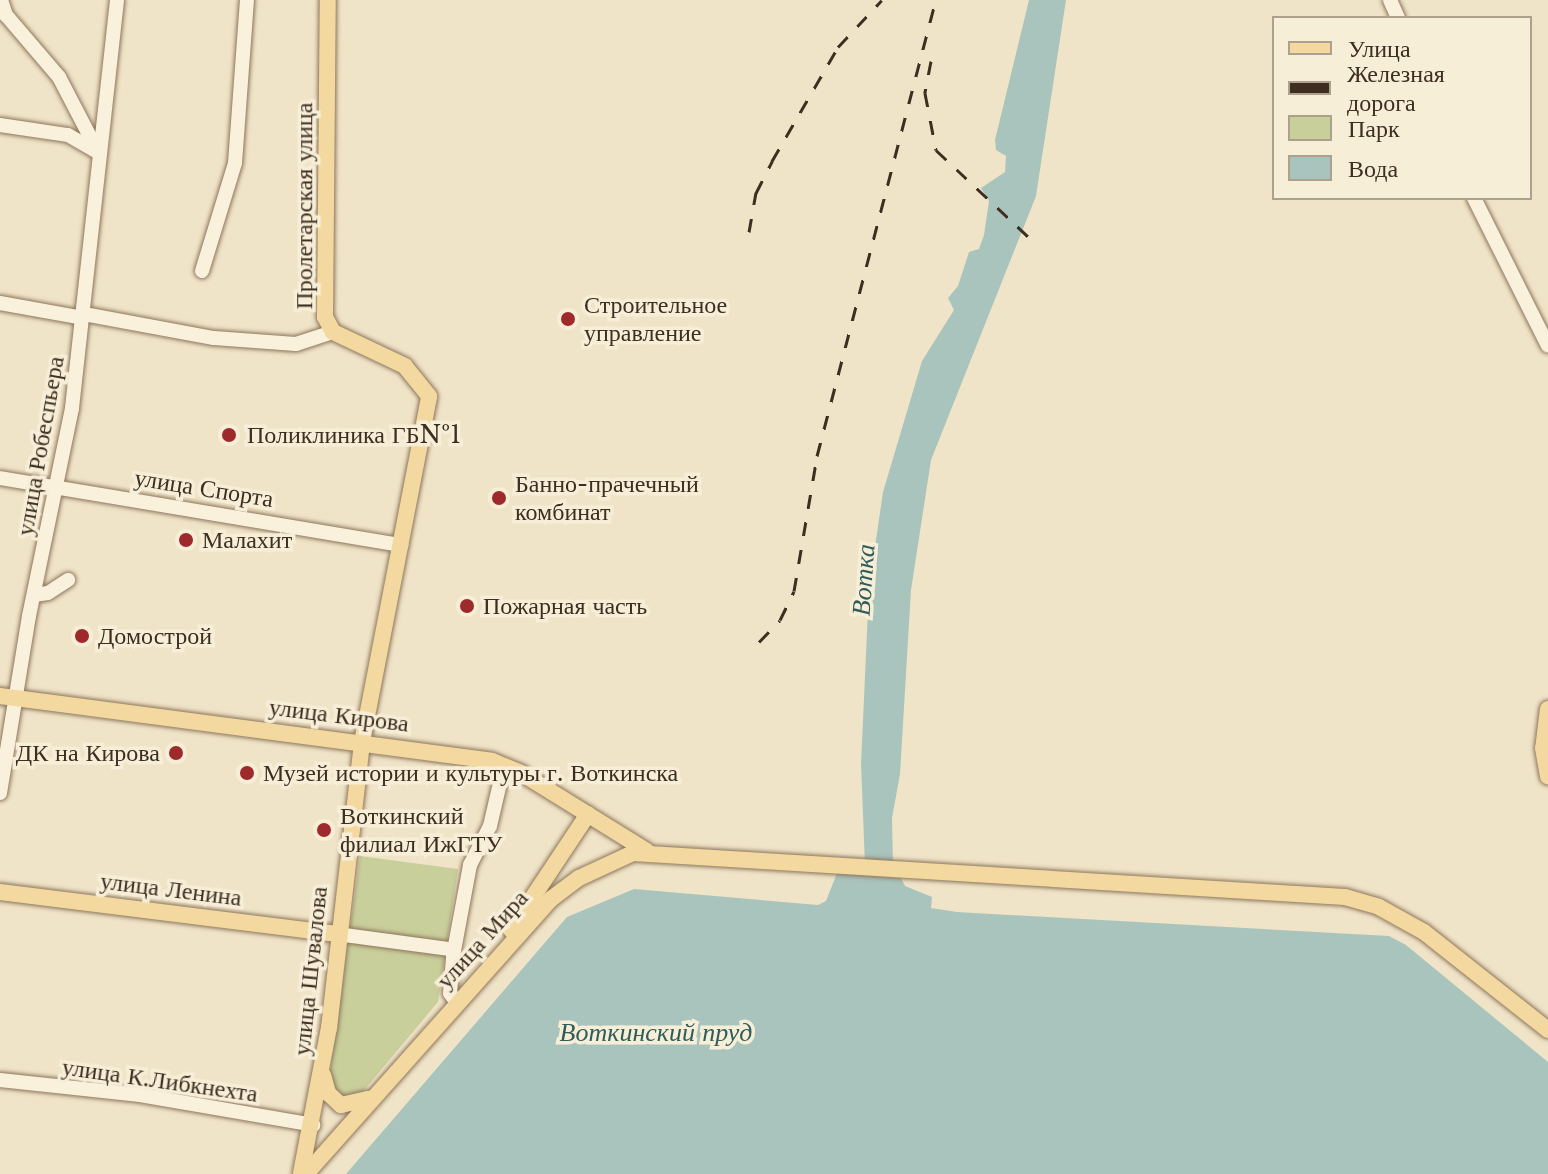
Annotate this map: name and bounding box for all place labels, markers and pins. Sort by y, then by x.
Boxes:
place label: Строительное управление [584,291,727,347]
marker: Строительное управление [559,310,577,328]
place label: Поликлиника ГБ№1 [247,421,461,449]
marker: Поликлиника ГБ№1 [218,424,240,446]
place label: Банно-прачечный комбинат [515,470,699,526]
marker: Банно-прачечный комбинат [490,489,508,507]
place label: Малахит [202,526,292,554]
marker: Малахит [177,531,195,549]
place label: Пожарная часть [483,592,647,620]
marker: Пожарная часть [458,597,476,615]
place label: Домострой [98,622,212,650]
marker: Домострой [73,627,91,645]
place label: ДК на Кирова [16,739,160,767]
marker: ДК на Кирова [167,744,185,762]
place label: Музей истории и культуры г. Воткинска [263,759,678,787]
marker: Музей истории и культуры г. Воткинска [238,764,256,782]
place label: Воткинский филиал ИжГТУ [340,802,502,858]
marker: Воткинский филиал ИжГТУ [315,821,333,839]

